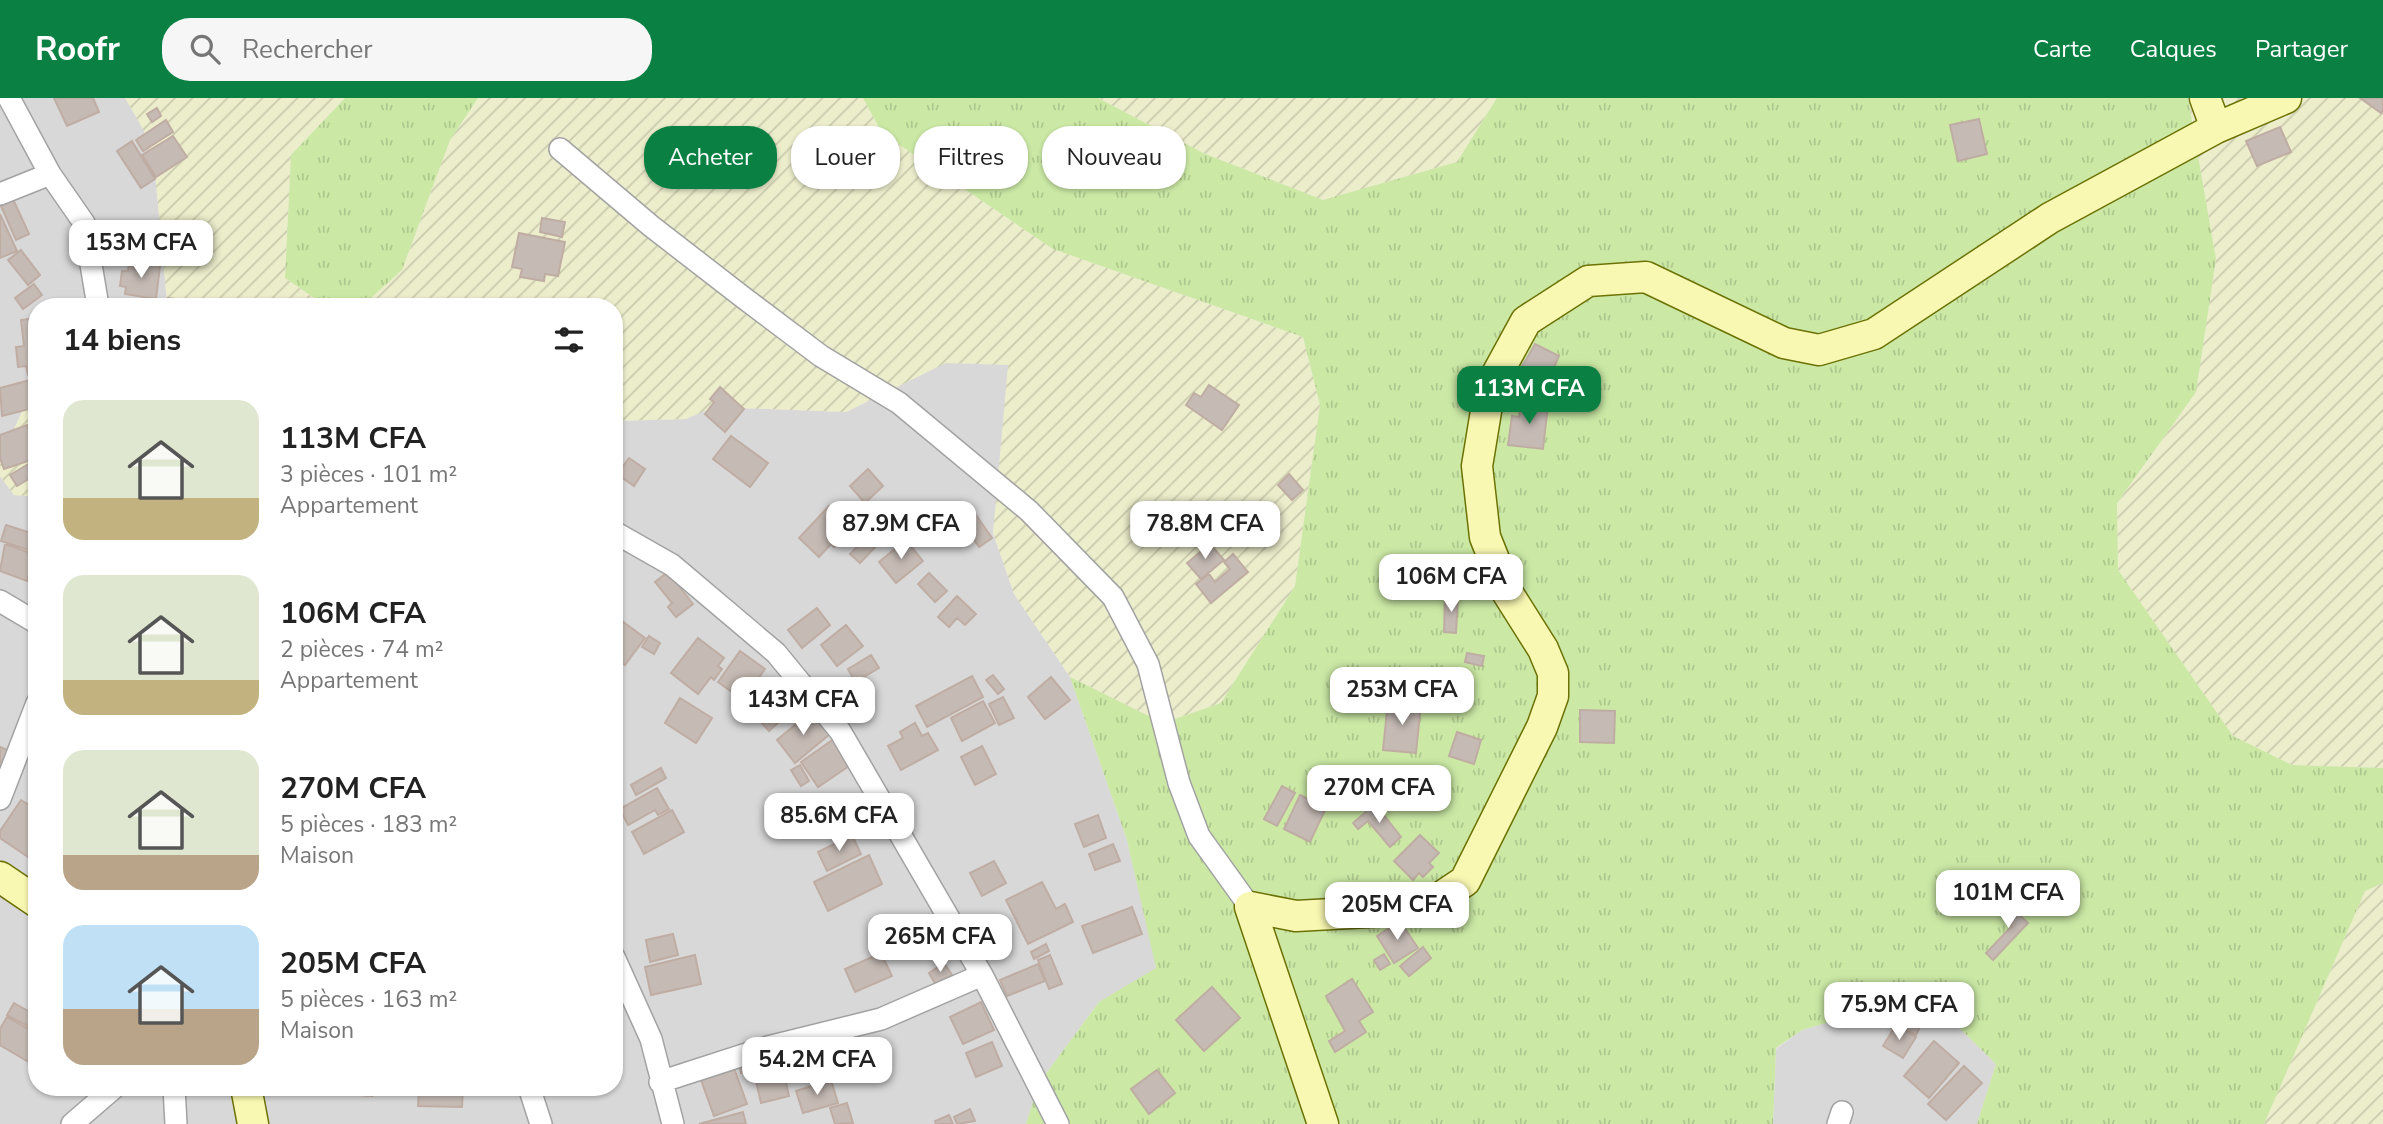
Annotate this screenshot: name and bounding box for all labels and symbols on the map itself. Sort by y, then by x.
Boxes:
pin: 153M CFA [69,220,213,280]
pin: 113M CFA [1457,366,1601,426]
pin: 87.9M CFA [821,502,981,561]
pin: 78.8M CFA [1125,502,1285,561]
pin: 106M CFA [1379,554,1523,614]
pin: 253M CFA [1330,668,1474,727]
pin: 143M CFA [731,678,875,737]
pin: 270M CFA [1307,766,1451,825]
pin: 85.6M CFA [759,794,919,853]
pin: 101M CFA [1936,870,2080,930]
pin: 205M CFA [1325,882,1469,942]
pin: 265M CFA [868,914,1012,974]
pin: 75.9M CFA [1819,982,1979,1042]
pin: 54.2M CFA [737,1038,897,1097]

